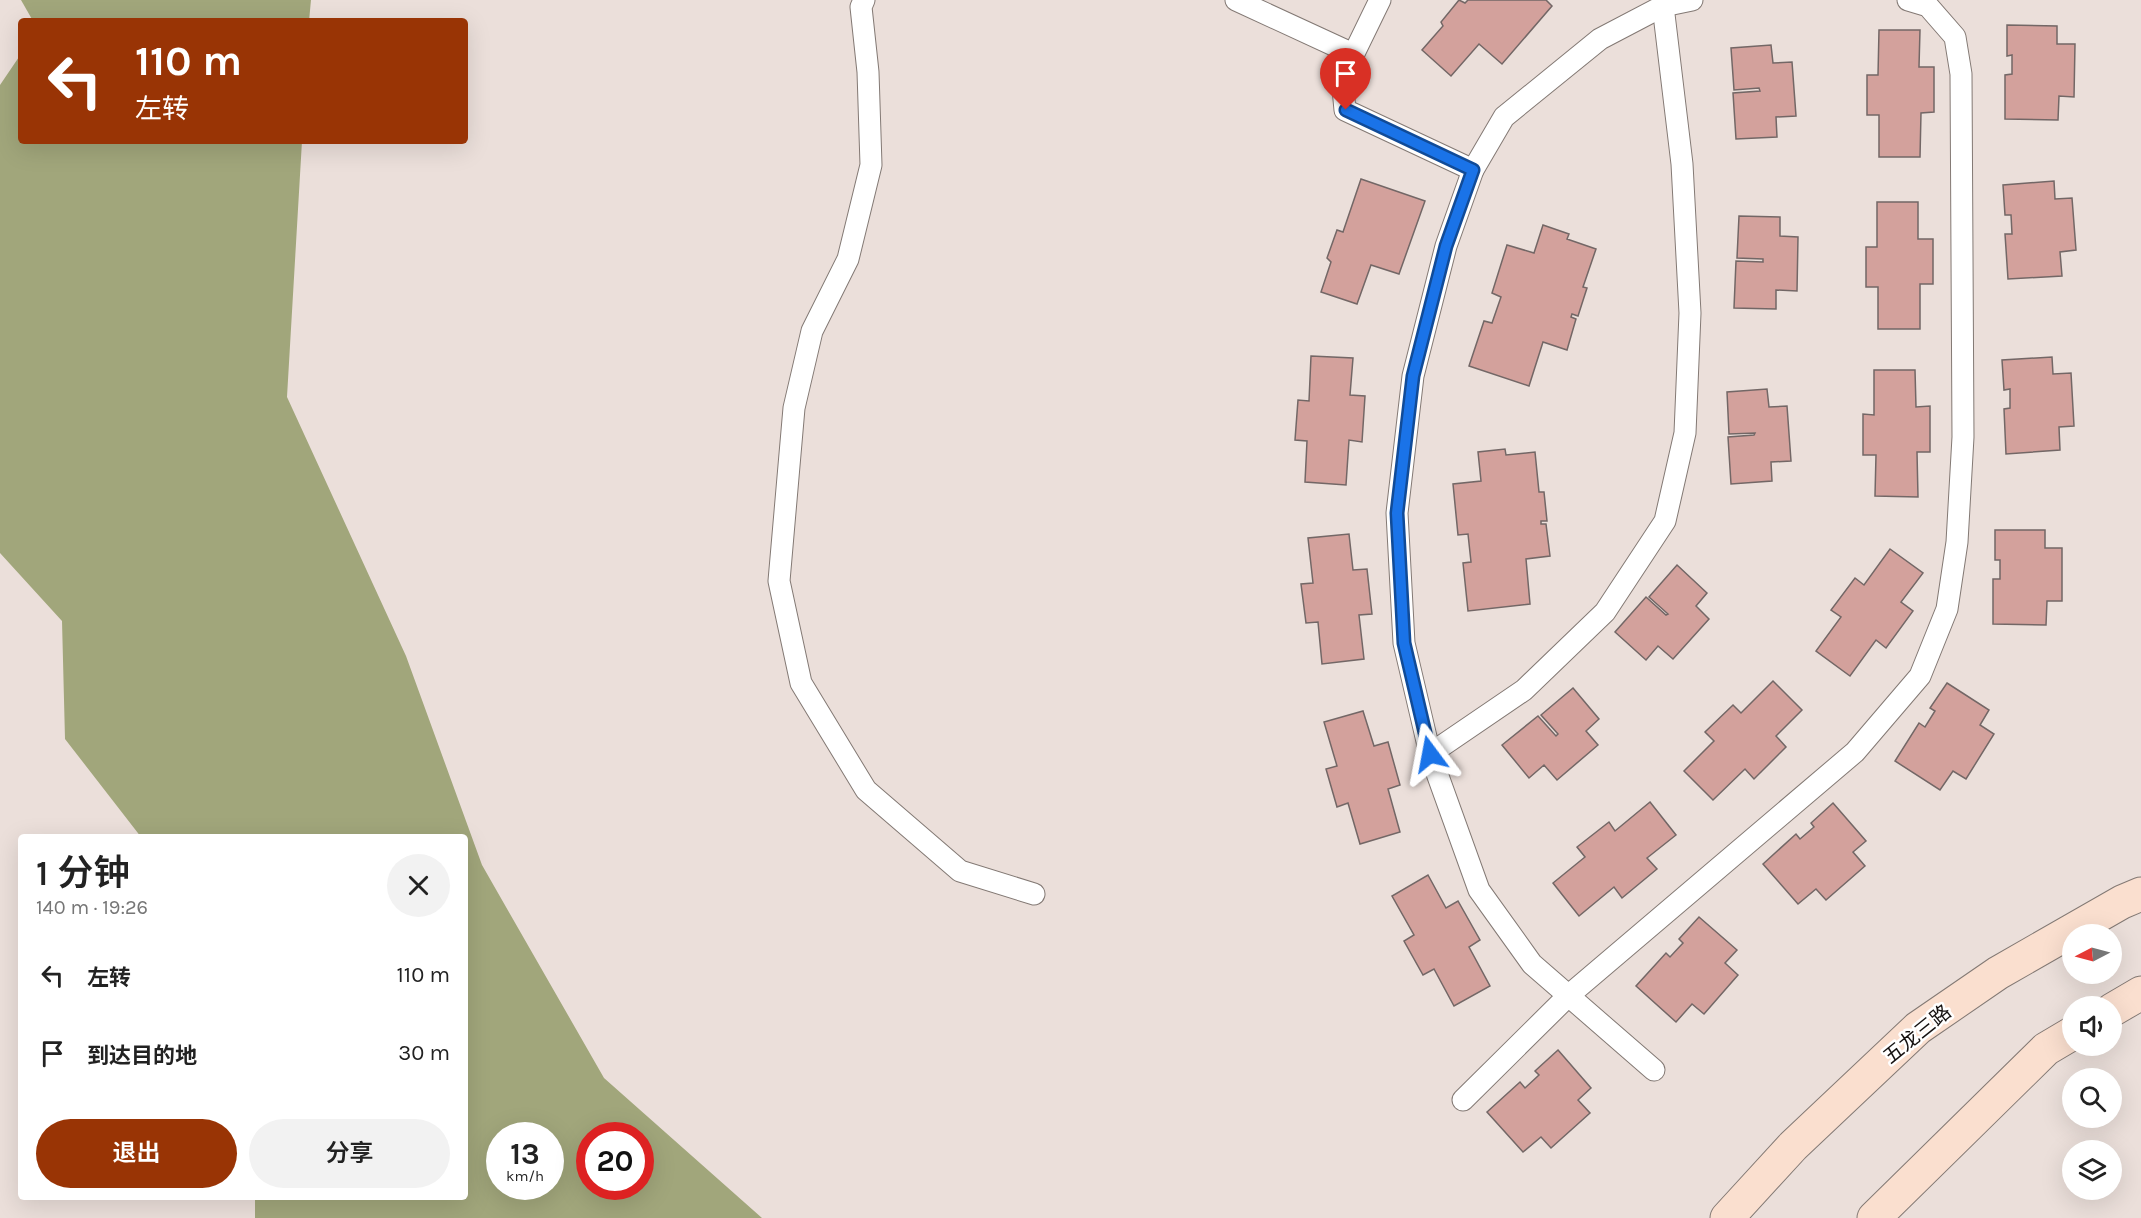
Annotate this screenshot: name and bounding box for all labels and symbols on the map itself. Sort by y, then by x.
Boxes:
pin [1320,48,1371,110]
position arrow [1398,722,1462,786]
north arrow [2062,924,2122,984]
street label: 五龙三路 [1879,1000,1956,1068]
speed limit sign: 20 [576,1122,654,1200]

